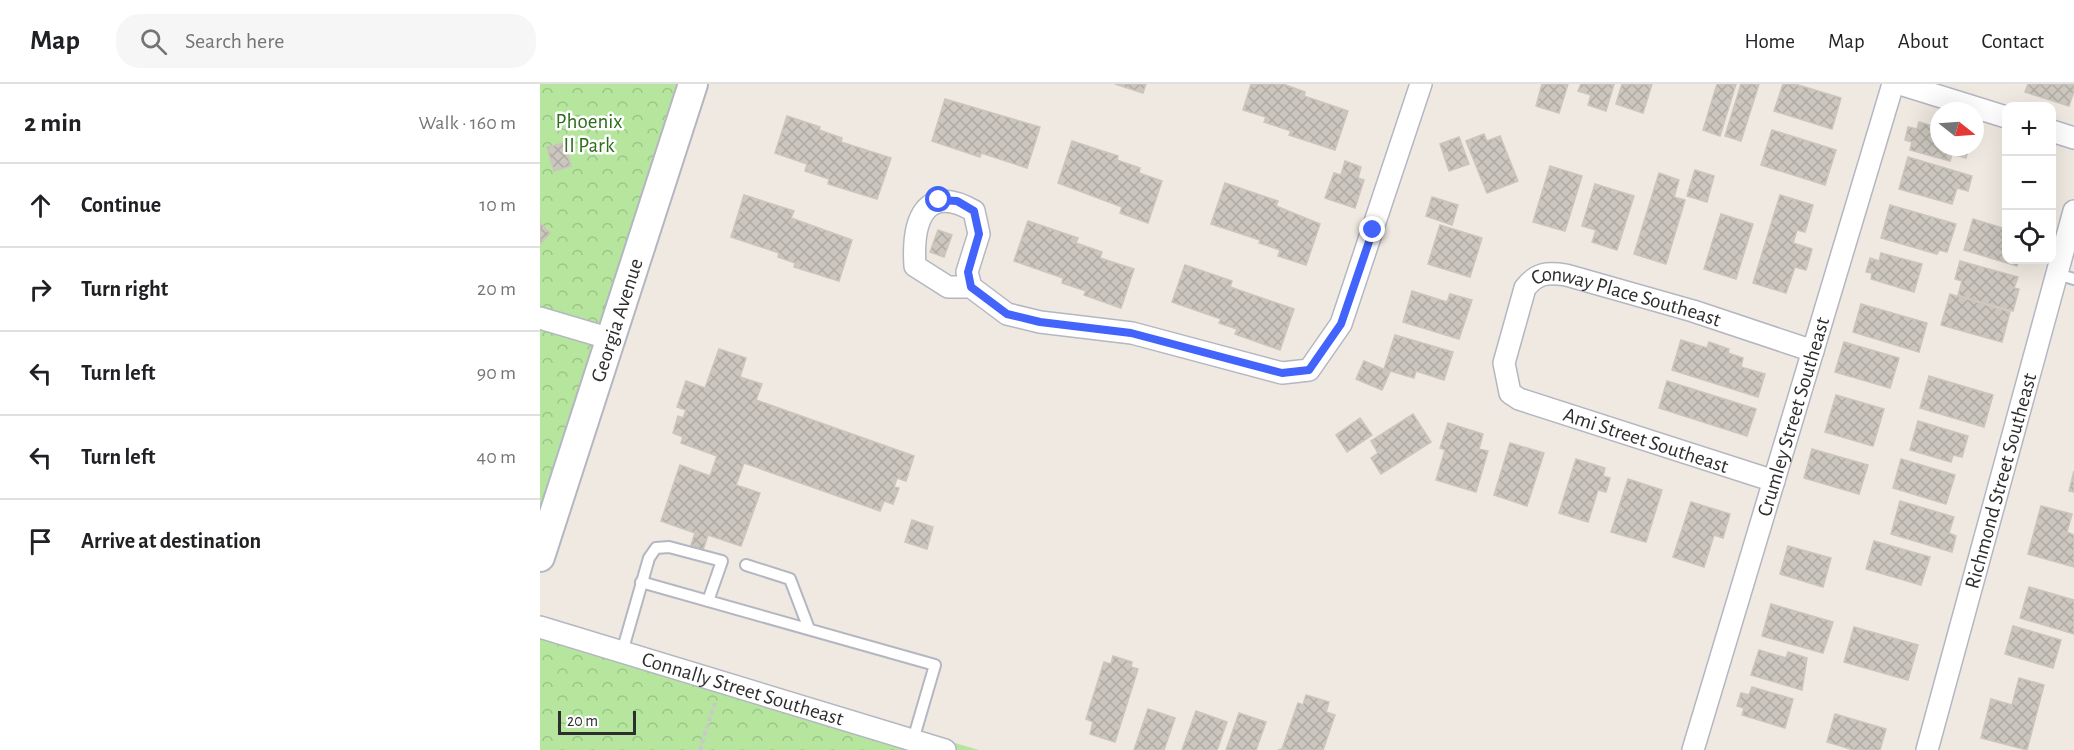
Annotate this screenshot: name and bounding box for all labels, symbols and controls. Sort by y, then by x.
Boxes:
search box [116,14,536,68]
icon: search [137,25,170,58]
text: Map [30,27,80,55]
text: Search here [185,30,284,52]
text: Home [1744,31,1795,52]
text: Map [1828,31,1865,52]
text: About [1898,31,1948,52]
text: Contact [1981,31,2044,52]
north arrow [1930,102,1984,156]
map controls [2002,102,2056,264]
button: + [2002,102,2056,156]
text: 2 min [24,110,82,136]
park label: Phoenix II Park [556,111,622,156]
text: Walk · 160 m [419,113,516,133]
button: − [2002,156,2056,210]
route start [925,186,951,212]
icon: ahead [24,189,57,222]
text: Continue [81,194,161,216]
text: 10 m [479,195,516,215]
button: locate [2002,210,2056,264]
route end [1359,216,1385,242]
street label: Georgia Avenue [587,256,647,385]
street label: Conway Place Southeast [1528,263,1724,331]
icon: right [24,273,57,306]
text: Turn right [81,278,168,300]
text: 20 m [477,279,516,299]
street label: Crumley Street Southeast [1754,314,1833,519]
icon: left [24,357,57,390]
text: Turn left [81,362,155,384]
text: 90 m [477,363,516,383]
street label: Richmond Street Southeast [1961,371,2040,591]
street label: Ami Street Southeast [1561,404,1731,477]
icon: left [24,441,57,474]
text: Turn left [81,446,155,468]
text: 40 m [477,447,516,467]
icon: arrive [24,525,57,558]
text: Arrive at destination [81,530,261,552]
street label: Connally Street Southeast [639,649,846,730]
scale bar [558,708,636,736]
text: 20 m [567,713,598,729]

